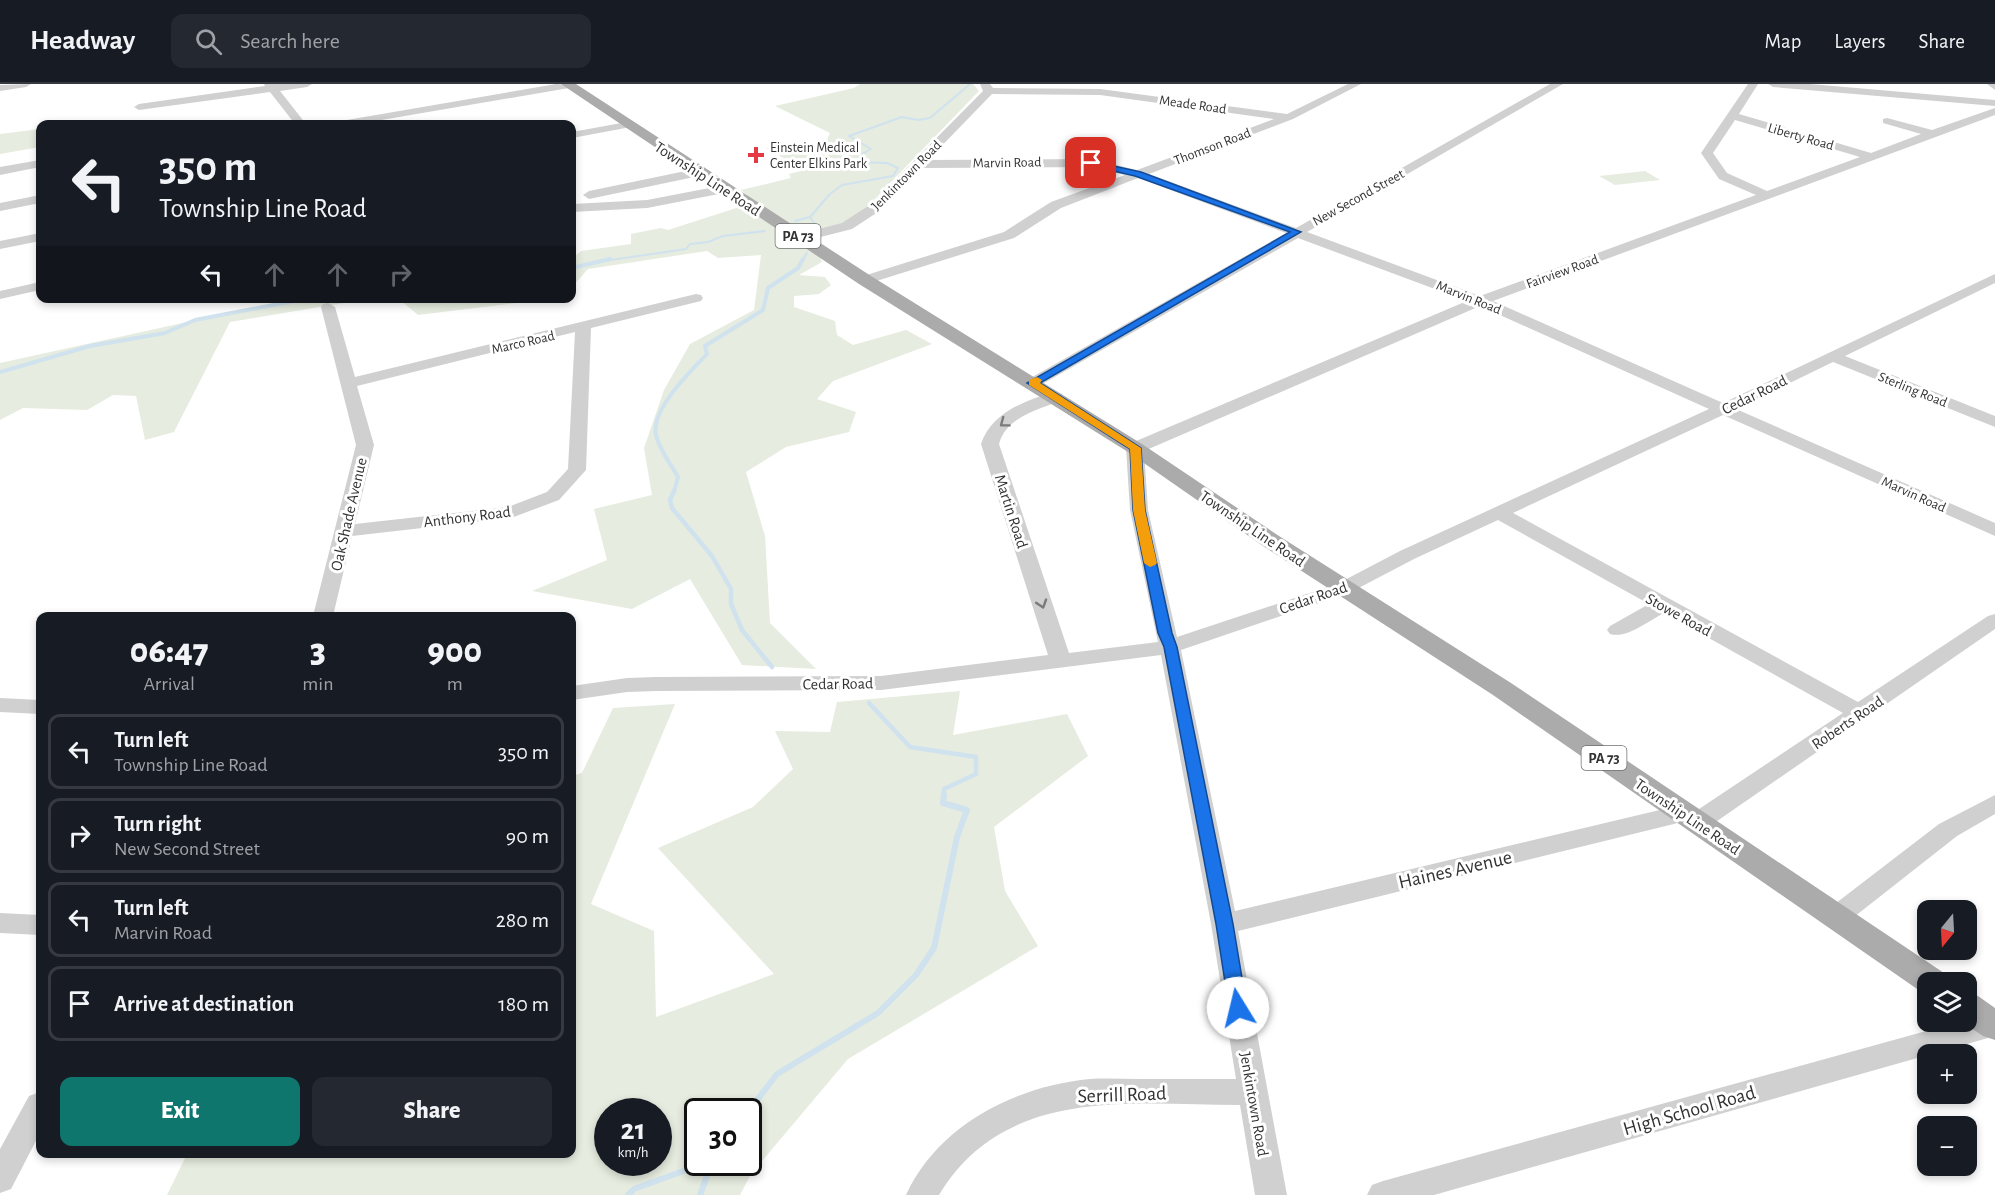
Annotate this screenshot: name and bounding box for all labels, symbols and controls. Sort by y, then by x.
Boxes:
search box [171,14,591,68]
icon: search [192,25,225,58]
text: Headway [30,27,135,55]
text: Search here [240,30,340,52]
text: Map [1765,31,1801,52]
text: Layers [1834,31,1885,52]
text: Share [1918,31,1965,52]
street label: Meade Road [1158,93,1227,117]
street label: Liberty Road [1766,121,1835,153]
street label: Thomson Road [1172,126,1253,168]
pin [1065,137,1116,188]
street label: Jenkintown Road [869,138,944,213]
street label: Township Line Road [652,139,763,219]
place label: Einstein Medical Center Elkins Park [770,141,868,171]
icon: left [60,144,138,222]
text: 350 m [159,146,257,188]
marker: Einstein Medical Center Elkins Park [747,146,765,164]
icon: arrive [1074,146,1107,179]
street label: Marvin Road [973,155,1041,171]
street label: New Second Street [1310,167,1407,229]
text: Township Line Road [159,195,367,222]
road number: PA 73 [776,224,820,248]
street label: Fairview Road [1524,252,1600,291]
icon: left [195,258,228,291]
icon: ahead [258,258,291,291]
icon: ahead [321,258,354,291]
icon: right [384,258,417,291]
street label: Marvin Road [1434,279,1503,317]
street label: Marco Road [490,329,556,357]
street label: Sterling Road [1876,370,1949,410]
street label: Cedar Road [1719,372,1790,418]
one-way arrow [1000,415,1011,426]
street label: Oak Shade Avenue [328,456,370,572]
street label: Martin Road [992,472,1030,550]
street label: Marvin Road [1879,475,1948,515]
street label: Township Line Road [1197,488,1308,570]
street label: Anthony Road [423,504,512,531]
street label: Cedar Road [1277,579,1349,617]
street label: Stowe Road [1643,590,1714,639]
one-way arrow [1035,598,1047,609]
text: 06:47 [130,633,209,669]
text: 3 [310,633,326,669]
text: 900 [427,633,482,669]
text: Arrival [143,674,195,694]
text: min [302,674,334,694]
text: m [447,674,463,694]
street label: Cedar Road [803,675,873,693]
street label: Roberts Road [1809,693,1886,753]
text: Turn left [114,729,188,751]
icon: left [63,735,96,768]
text: 350 m [498,741,549,763]
road number: PA 73 [1582,746,1626,770]
text: Township Line Road [114,755,268,775]
street label: Township Line Road [1632,776,1743,858]
text: Turn right [114,813,201,835]
icon: right [63,819,96,852]
text: 90 m [506,825,549,847]
text: New Second Street [114,839,260,859]
street label: Haines Avenue [1397,847,1514,893]
text: Turn left [114,897,188,919]
north arrow [1917,900,1977,960]
map controls [1917,900,1977,1176]
icon: left [63,903,96,936]
text: 280 m [496,909,549,931]
text: Marvin Road [114,923,212,943]
button: layers [1917,972,1977,1032]
position arrow [1206,976,1270,1040]
icon: arrive [63,987,96,1020]
text: Arrive at destination [114,993,294,1015]
text: 180 m [498,993,549,1015]
button: + [1917,1044,1977,1104]
street label: Jenkintown Road [1237,1051,1271,1158]
button: Exit [60,1077,300,1146]
button: Share [312,1077,552,1146]
street label: High School Road [1621,1082,1758,1139]
street label: Serrill Road [1077,1083,1167,1107]
speed limit sign: 30 [684,1098,762,1176]
text: 21 [621,1115,645,1145]
button: − [1917,1116,1977,1176]
text: km/h [618,1145,648,1160]

